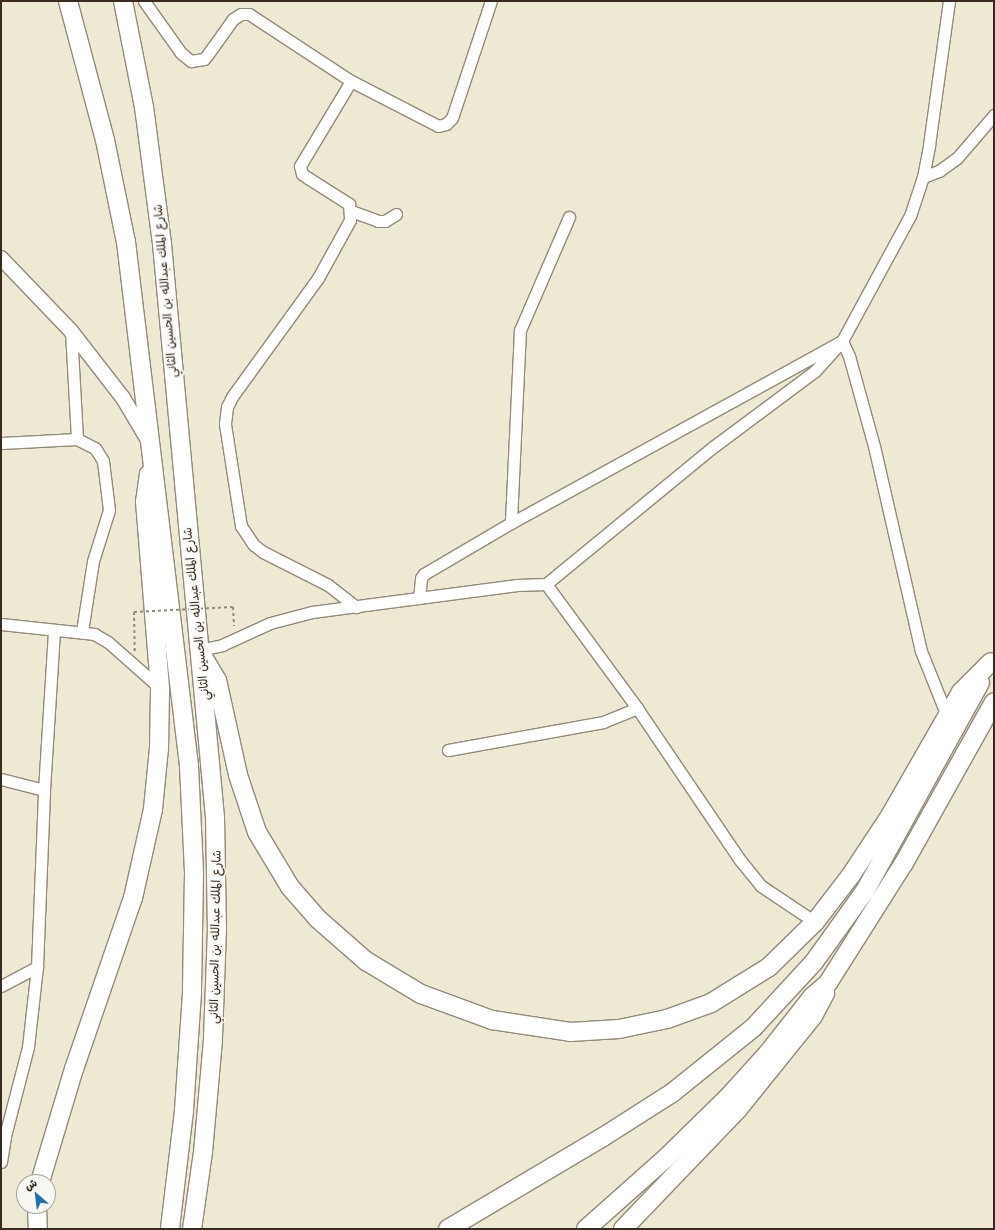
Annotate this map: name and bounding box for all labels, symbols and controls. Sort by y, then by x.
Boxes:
street label: شارع الملك عبدالله بن الحسين الثاني [150,204,180,378]
street label: شارع الملك عبدالله بن الحسين الثاني [180,527,212,701]
street label: شارع الملك عبدالله بن الحسين الثاني [206,850,224,1024]
north arrow [16,1174,56,1214]
text: ش [22,1174,39,1193]

